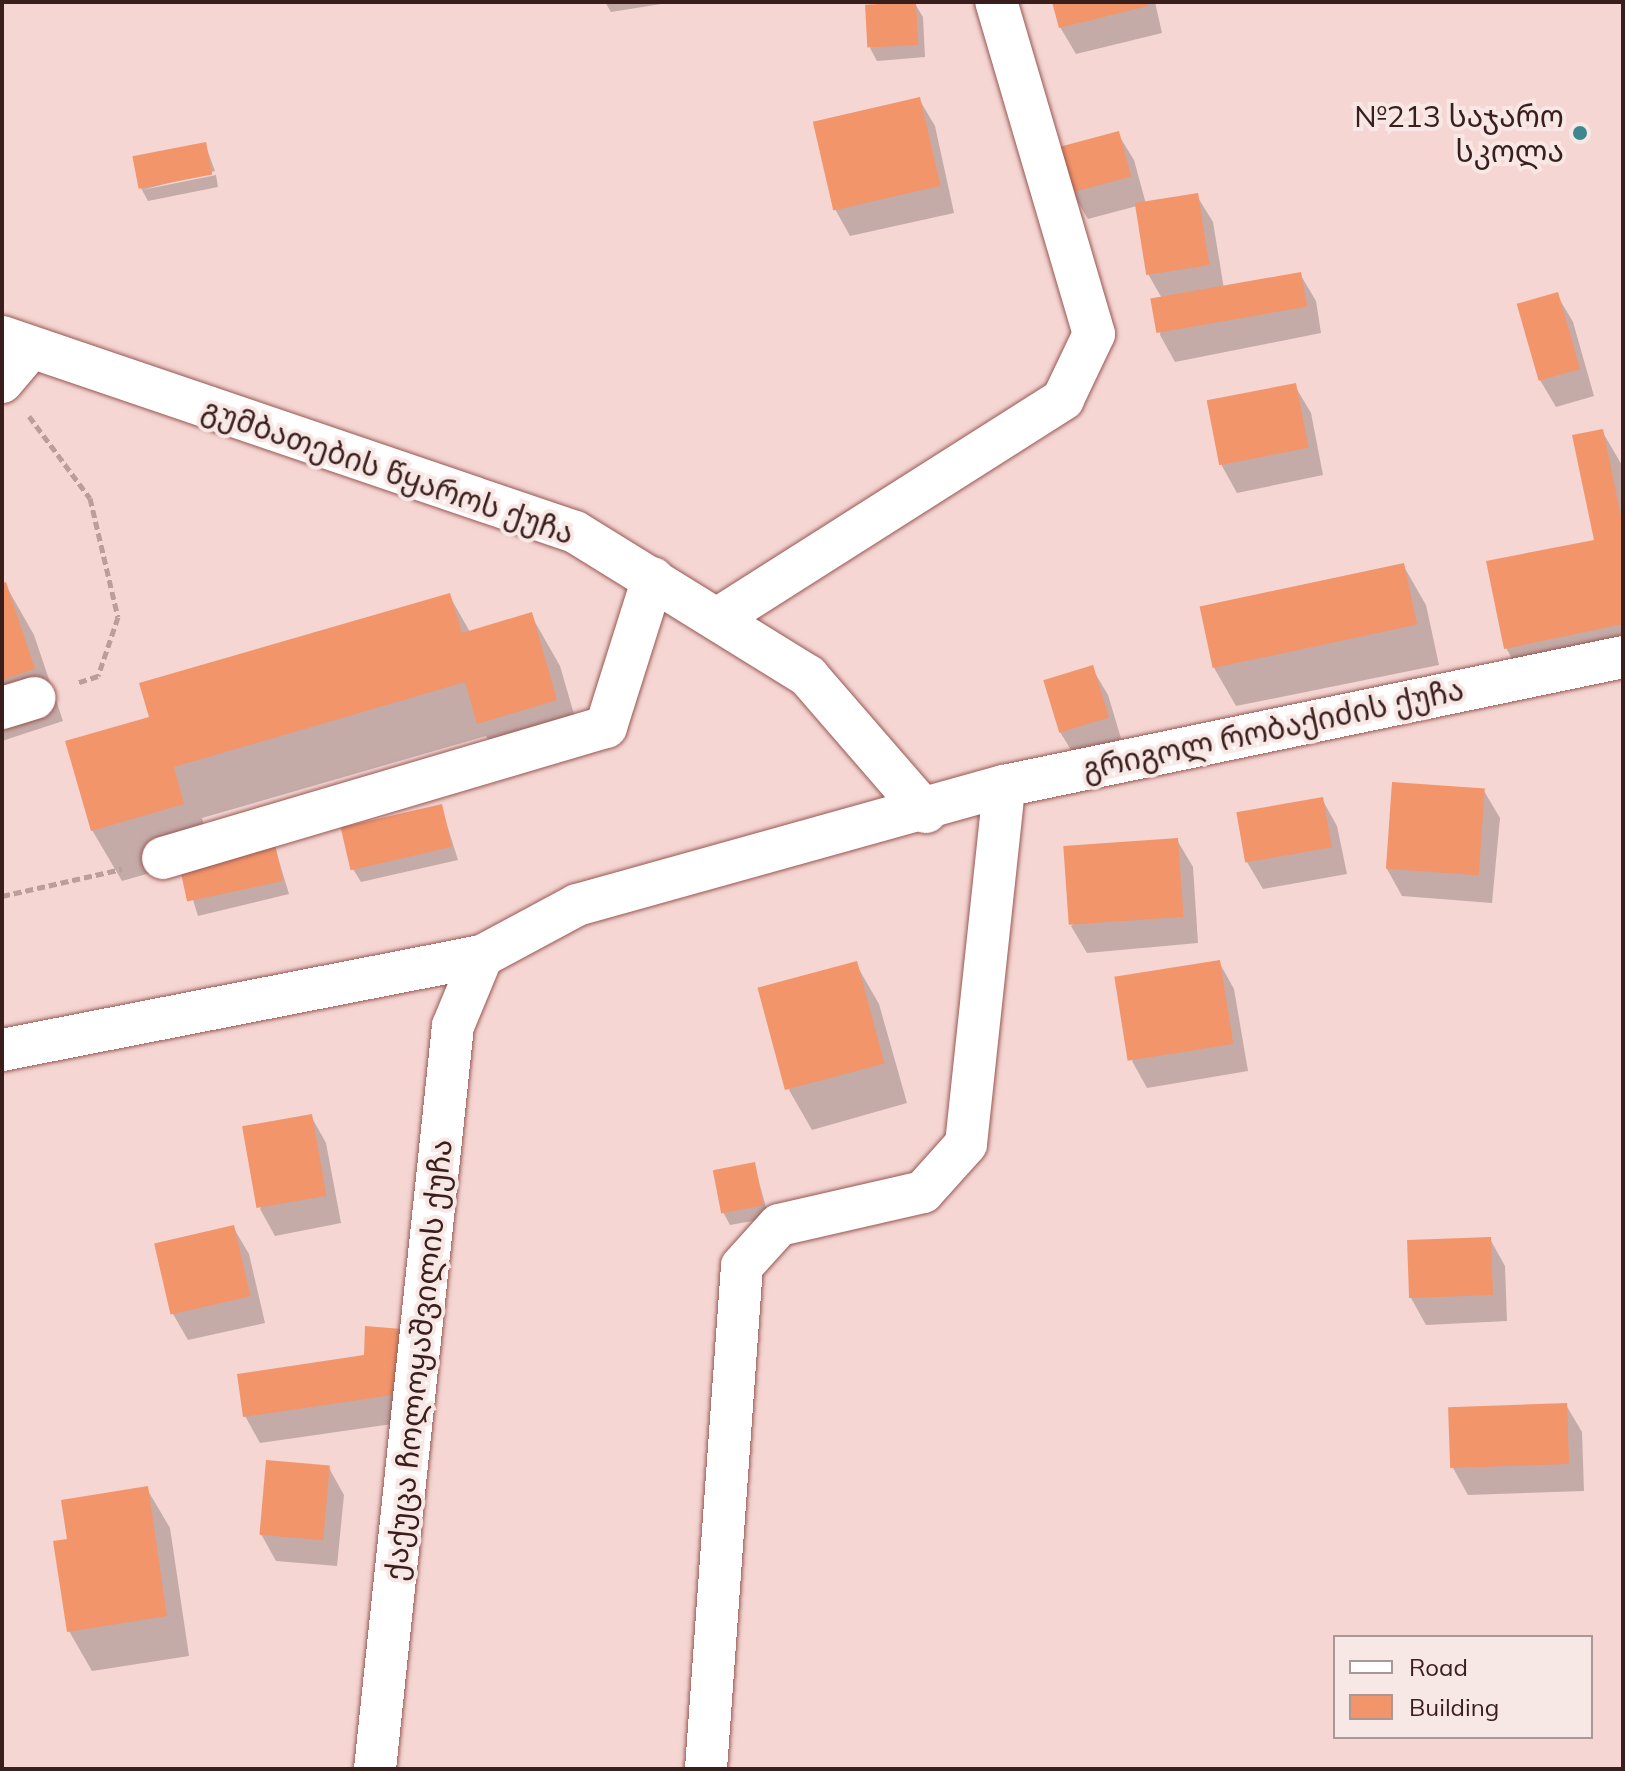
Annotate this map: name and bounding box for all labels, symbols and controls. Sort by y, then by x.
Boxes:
place label: №213 საჯარო სკოლა [1354,98,1564,168]
marker: №213 საჯარო სკოლა [1571,124,1589,142]
street label: გუმბათების წყაროს ქუჩა [197,390,579,552]
street label: გრიგოლ რობაქიძის ქუჩა [1079,671,1467,787]
street label: ქაქუცა ჩოლოყაშვილის ქუჩა [377,1137,459,1583]
legend [1333,1635,1593,1739]
text: Road [1409,1652,1468,1682]
text: Building [1409,1692,1499,1722]

